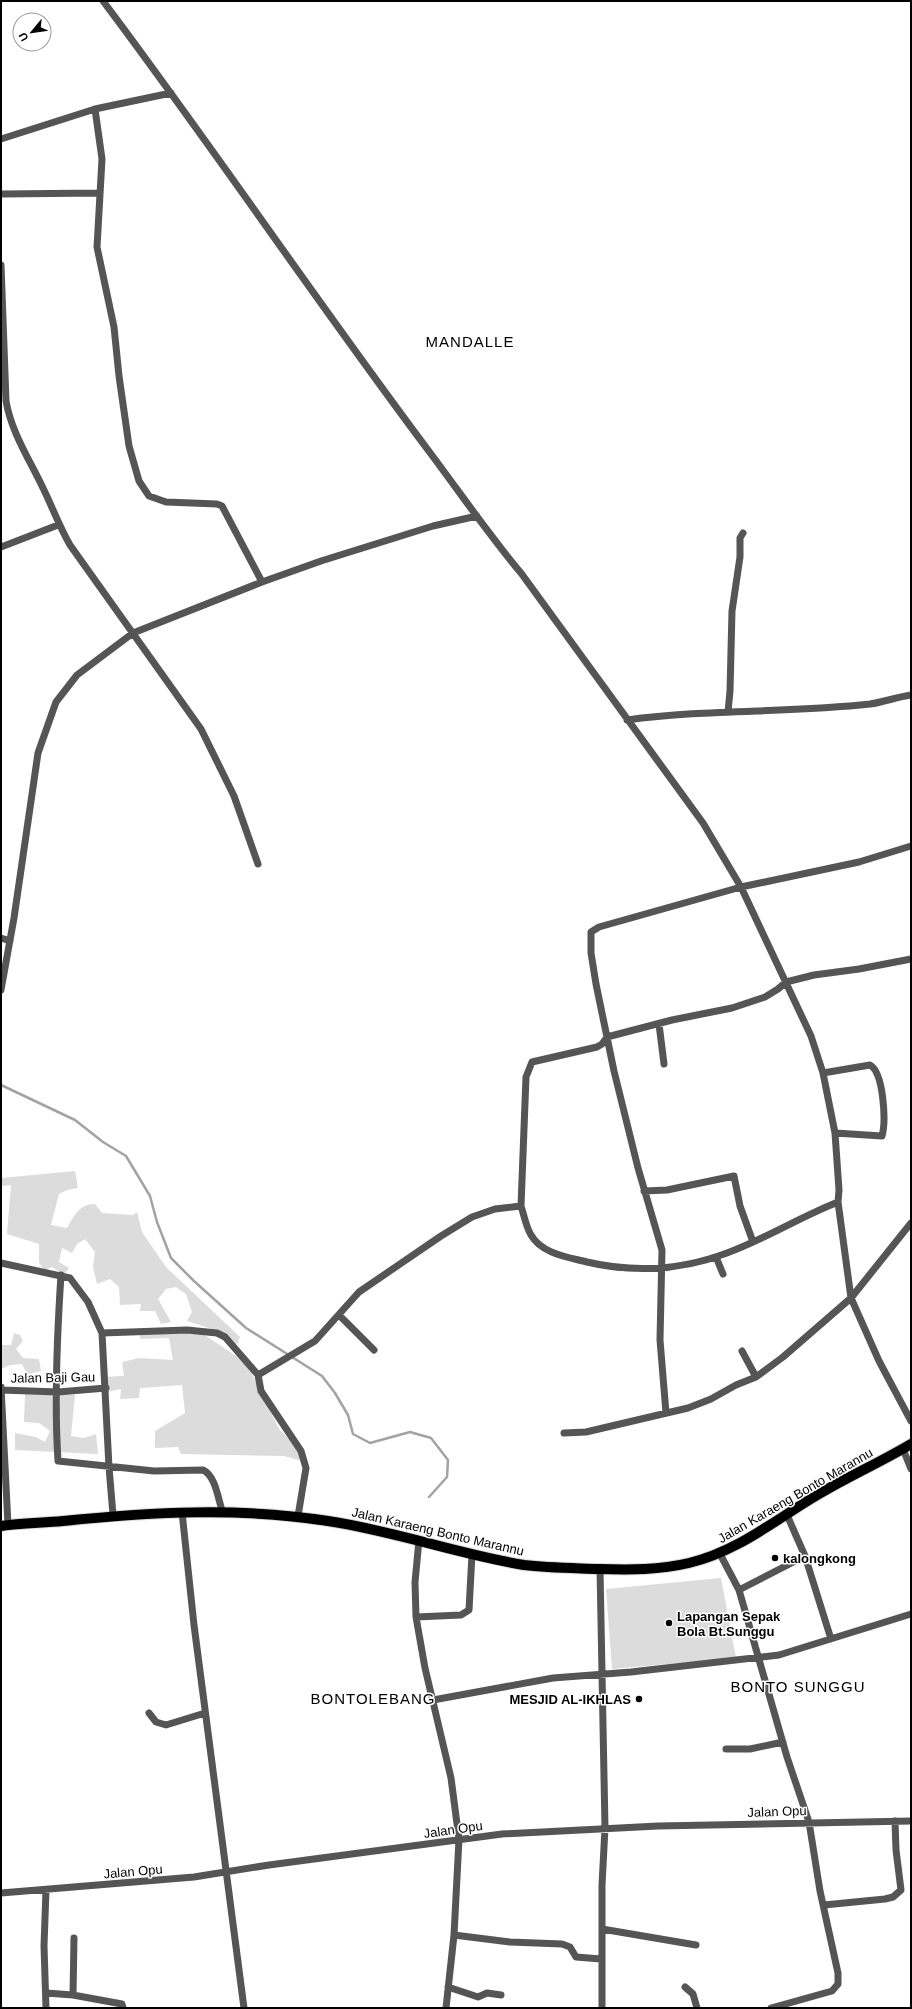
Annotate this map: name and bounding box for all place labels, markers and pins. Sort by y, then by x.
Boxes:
place label: kalongkong [783,1551,856,1566]
marker: kalongkong [770,1553,780,1563]
place label: Lapangan Sepak Bola Bt.Sunggu [677,1609,781,1639]
marker: Lapangan Sepak Bola Bt.Sunggu [664,1618,674,1628]
place label: MESJID AL-IKHLAS [509,1692,631,1707]
marker: MESJID AL-IKHLAS [634,1694,644,1704]

